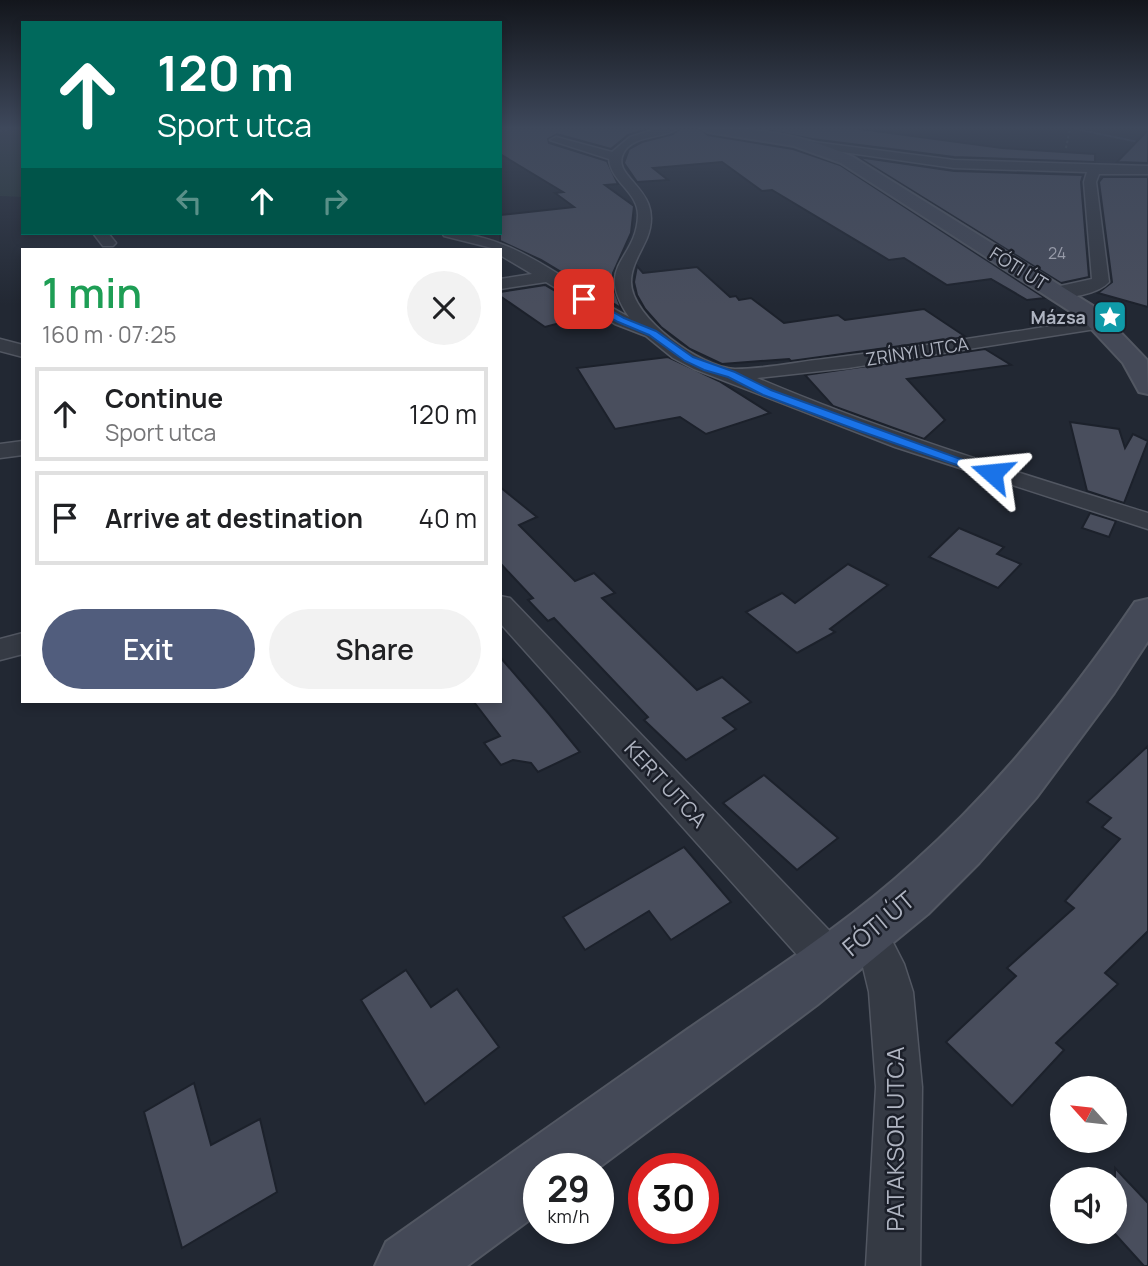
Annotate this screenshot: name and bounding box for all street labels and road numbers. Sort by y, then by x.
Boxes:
street label: FÓTI ÚT [986,241,1053,295]
street label: ZRÍNYI UTCA [864,331,971,371]
street label: KERT UTCA [619,735,713,833]
street label: FÓTI ÚT [835,883,922,963]
street label: PATAKSOR UTCA [878,1047,911,1231]

